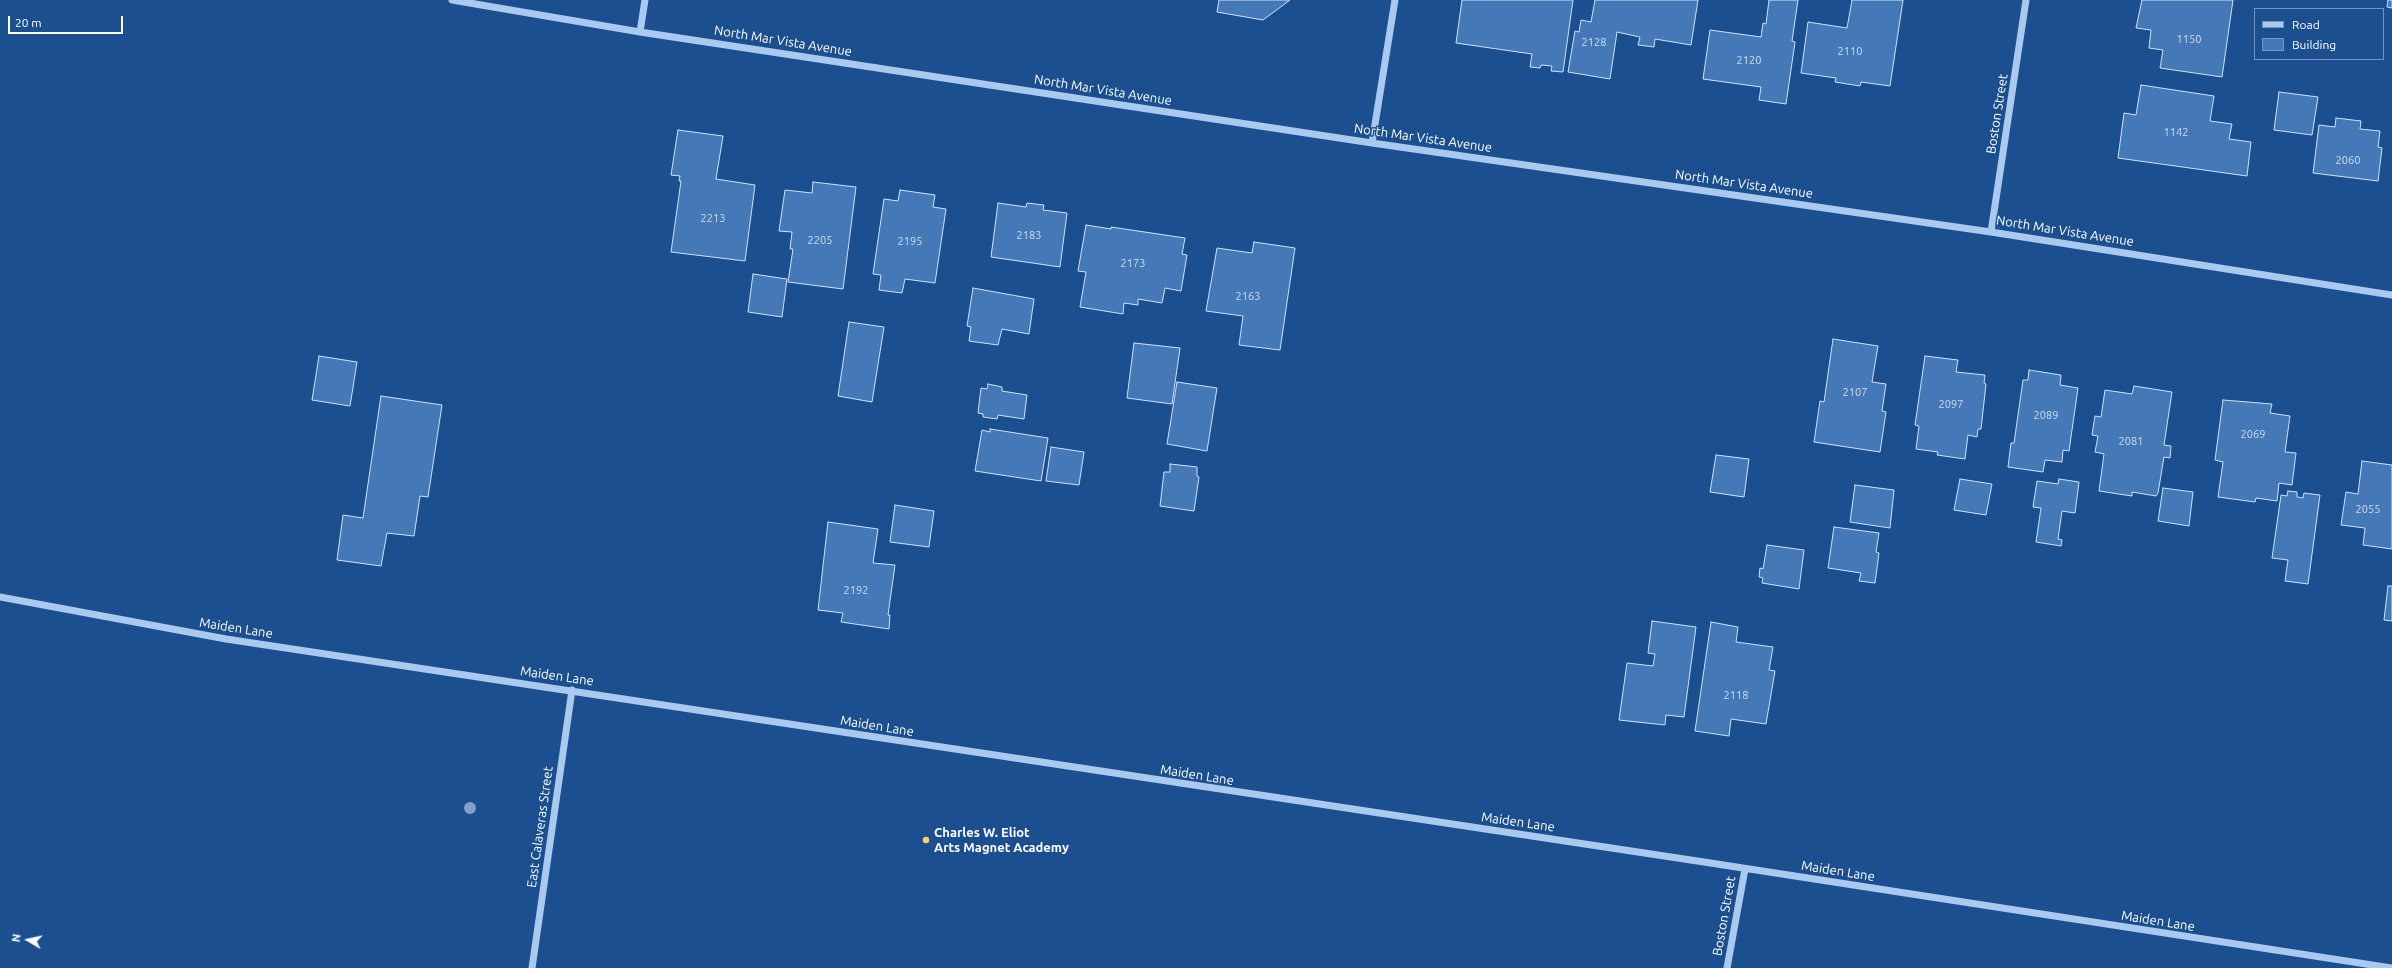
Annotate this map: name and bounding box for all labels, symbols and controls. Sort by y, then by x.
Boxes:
scale bar [10,8,125,34]
legend [2254,8,2384,60]
text: 20 m [15,16,42,29]
text: Road [2292,18,2320,31]
street label: North Mar Vista Avenue [713,22,853,60]
house number: 1150 [2177,32,2201,46]
house number: 2128 [1582,35,1606,49]
text: Building [2292,38,2336,51]
house number: 2110 [1838,44,1862,58]
house number: 2120 [1737,53,1761,67]
street label: North Mar Vista Avenue [1033,71,1173,109]
street label: Boston Street [1983,73,2011,155]
street label: North Mar Vista Avenue [1353,121,1493,155]
house number: 1142 [2164,125,2188,139]
house number: 2060 [2336,153,2360,167]
street label: North Mar Vista Avenue [1674,167,1814,201]
house number: 2213 [701,211,725,225]
street label: North Mar Vista Avenue [1995,212,2135,250]
house number: 2183 [1017,228,1041,242]
house number: 2205 [808,233,832,247]
house number: 2195 [898,234,922,248]
house number: 2173 [1121,256,1145,270]
house number: 2163 [1236,289,1260,303]
house number: 2107 [1843,385,1867,399]
house number: 2097 [1939,397,1963,411]
house number: 2089 [2034,408,2058,422]
house number: 2069 [2241,427,2265,441]
house number: 2081 [2119,434,2143,448]
house number: 2055 [2356,502,2380,516]
house number: 2192 [844,583,868,597]
street label: Maiden Lane [198,614,274,642]
street label: Maiden Lane [519,663,595,689]
house number: 2118 [1724,688,1748,702]
street label: Maiden Lane [839,712,915,740]
street label: Maiden Lane [1159,761,1235,789]
street label: East Calaveras Street [524,765,556,889]
street label: Maiden Lane [1480,809,1556,835]
place label: Charles W. Eliot Arts Magnet Academy [934,825,1069,856]
marker: Charles W. Eliot Arts Magnet Academy [921,835,931,845]
street label: Maiden Lane [1800,857,1876,885]
street label: Boston Street [1709,875,1739,957]
street label: Maiden Lane [2120,907,2196,935]
north arrow [8,920,48,960]
text: N [10,933,23,943]

